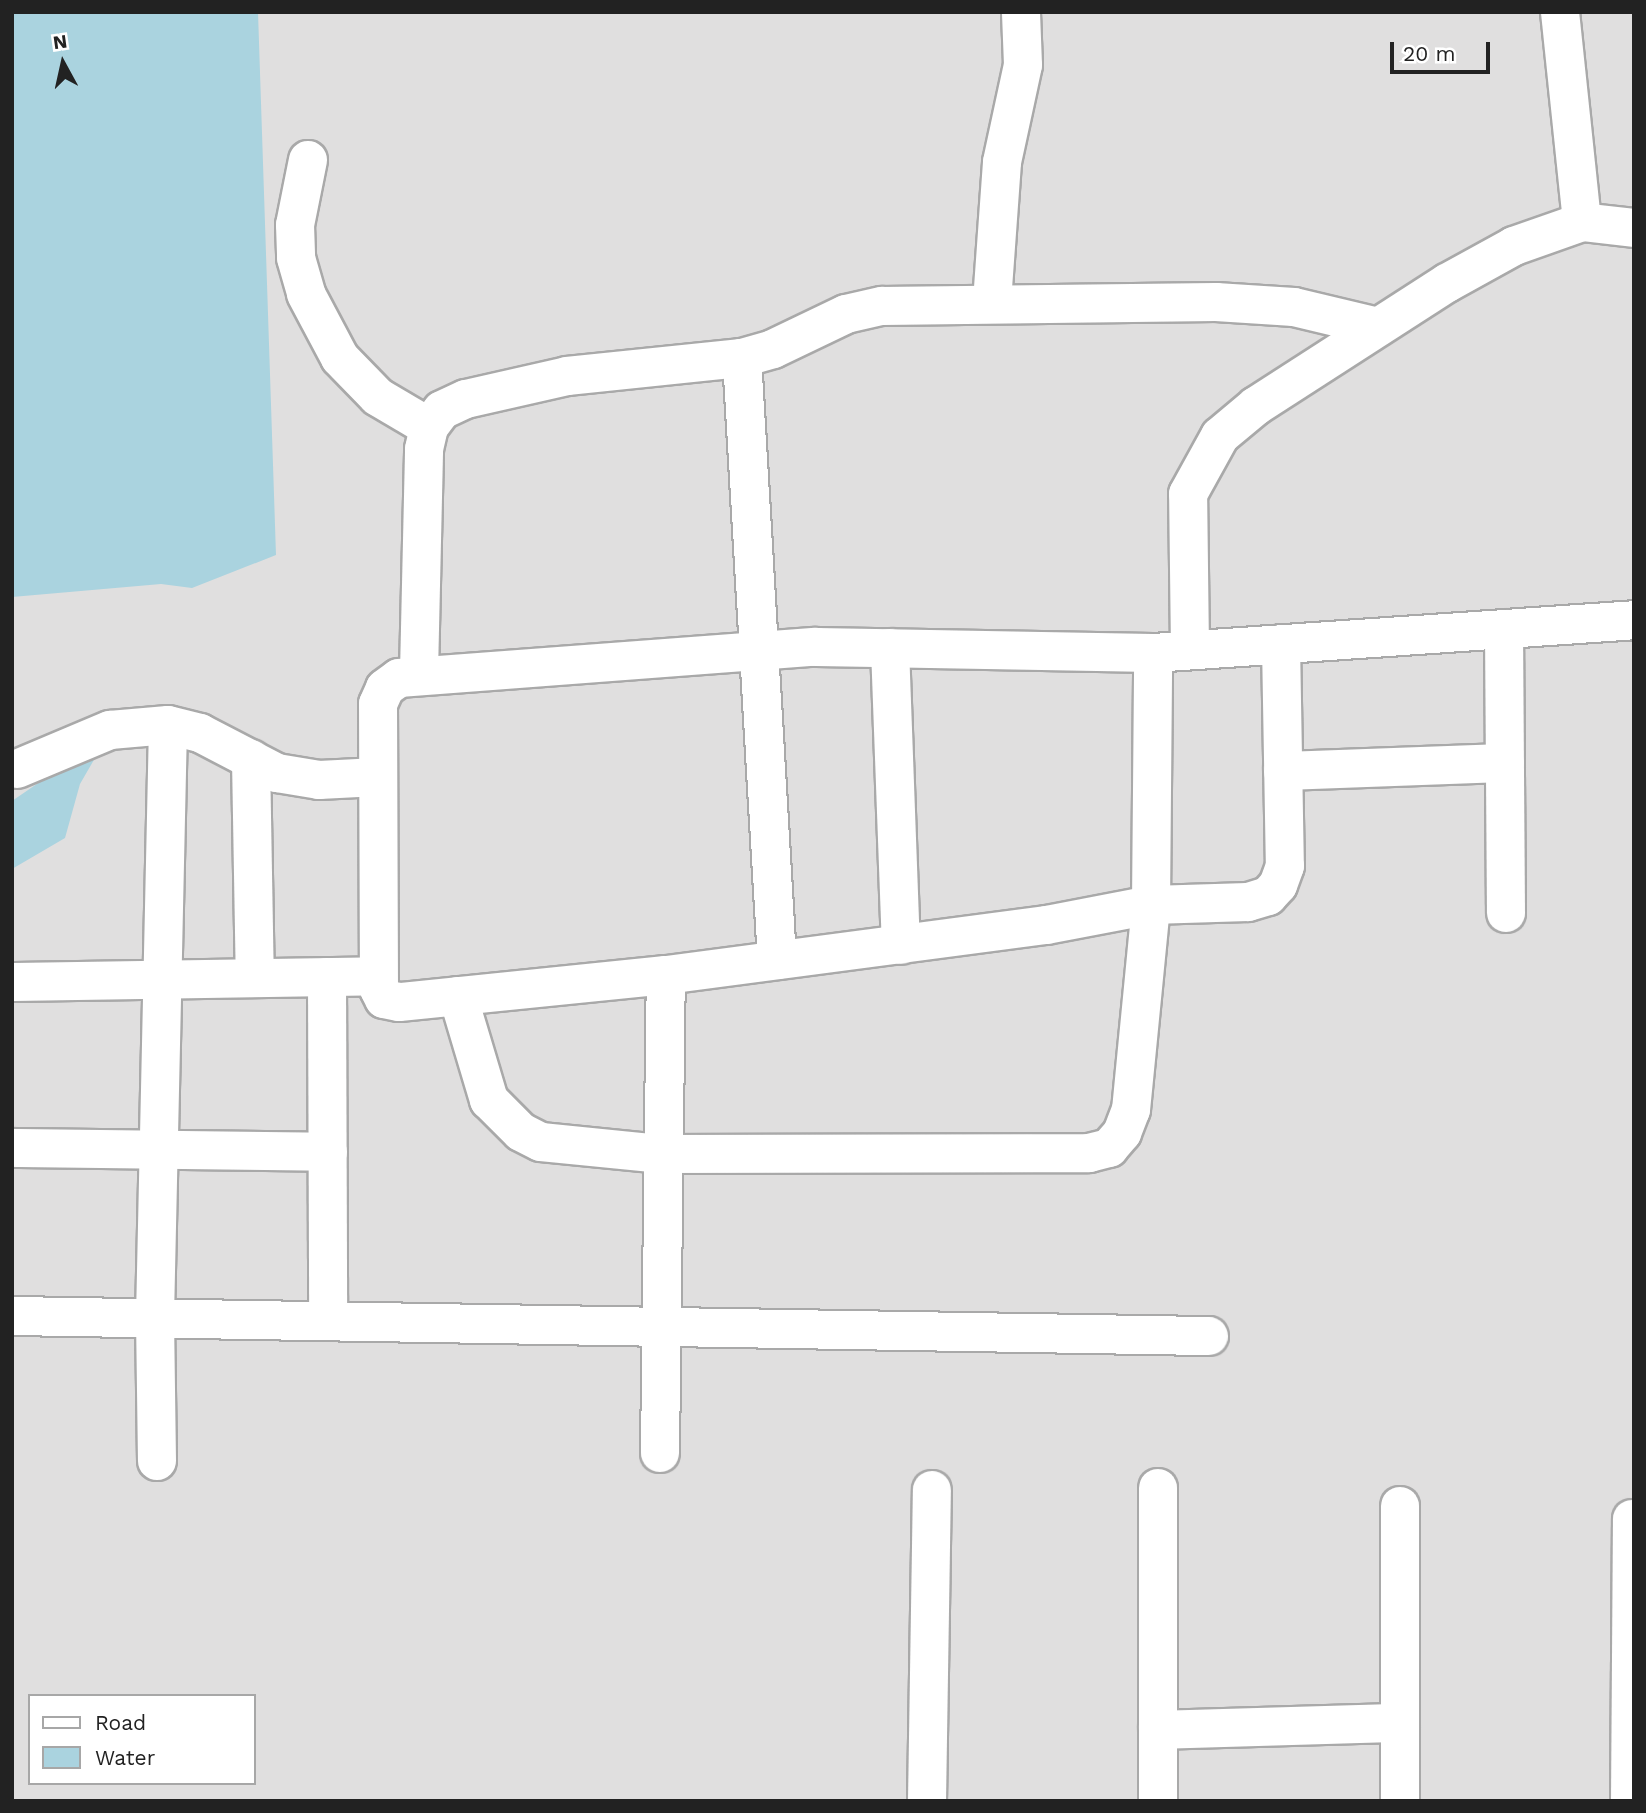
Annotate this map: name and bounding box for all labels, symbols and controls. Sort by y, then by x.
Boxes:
north arrow [28,28,98,98]
scale bar [1394,28,1494,72]
text: N [51,29,69,54]
text: 20 m [1403,41,1455,66]
legend [28,1694,256,1785]
text: Road [95,1710,146,1735]
text: Water [95,1745,155,1770]

